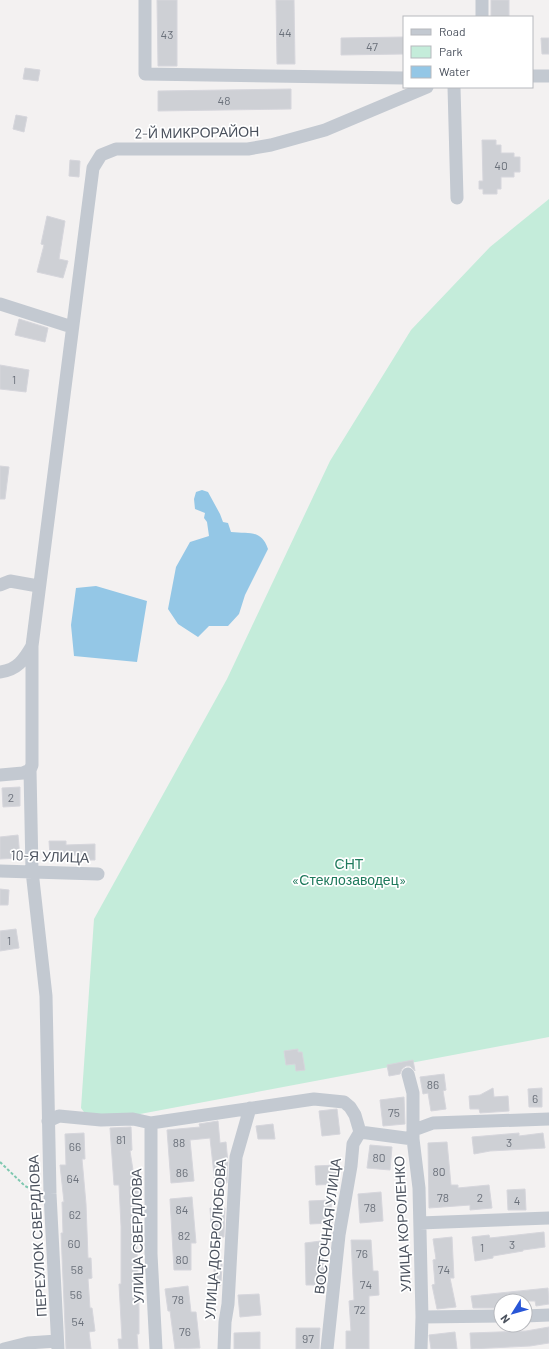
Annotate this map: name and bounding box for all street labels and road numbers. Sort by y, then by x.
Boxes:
street label: 2-Й МИКРОРАЙОН [135,122,259,142]
street label: 10-Я УЛИЦА [10,846,90,866]
street label: ПЕРЕУЛОК СВЕРДЛОВА [24,1154,50,1318]
street label: УЛИЦА КОРОЛЕНКО [390,1155,414,1293]
street label: ВОСТОЧНАЯ УЛИЦА [310,1156,344,1295]
street label: УЛИЦА ДОБРОЛЮБОВА [201,1157,229,1320]
street label: УЛИЦА СВЕРДЛОВА [127,1168,147,1304]

